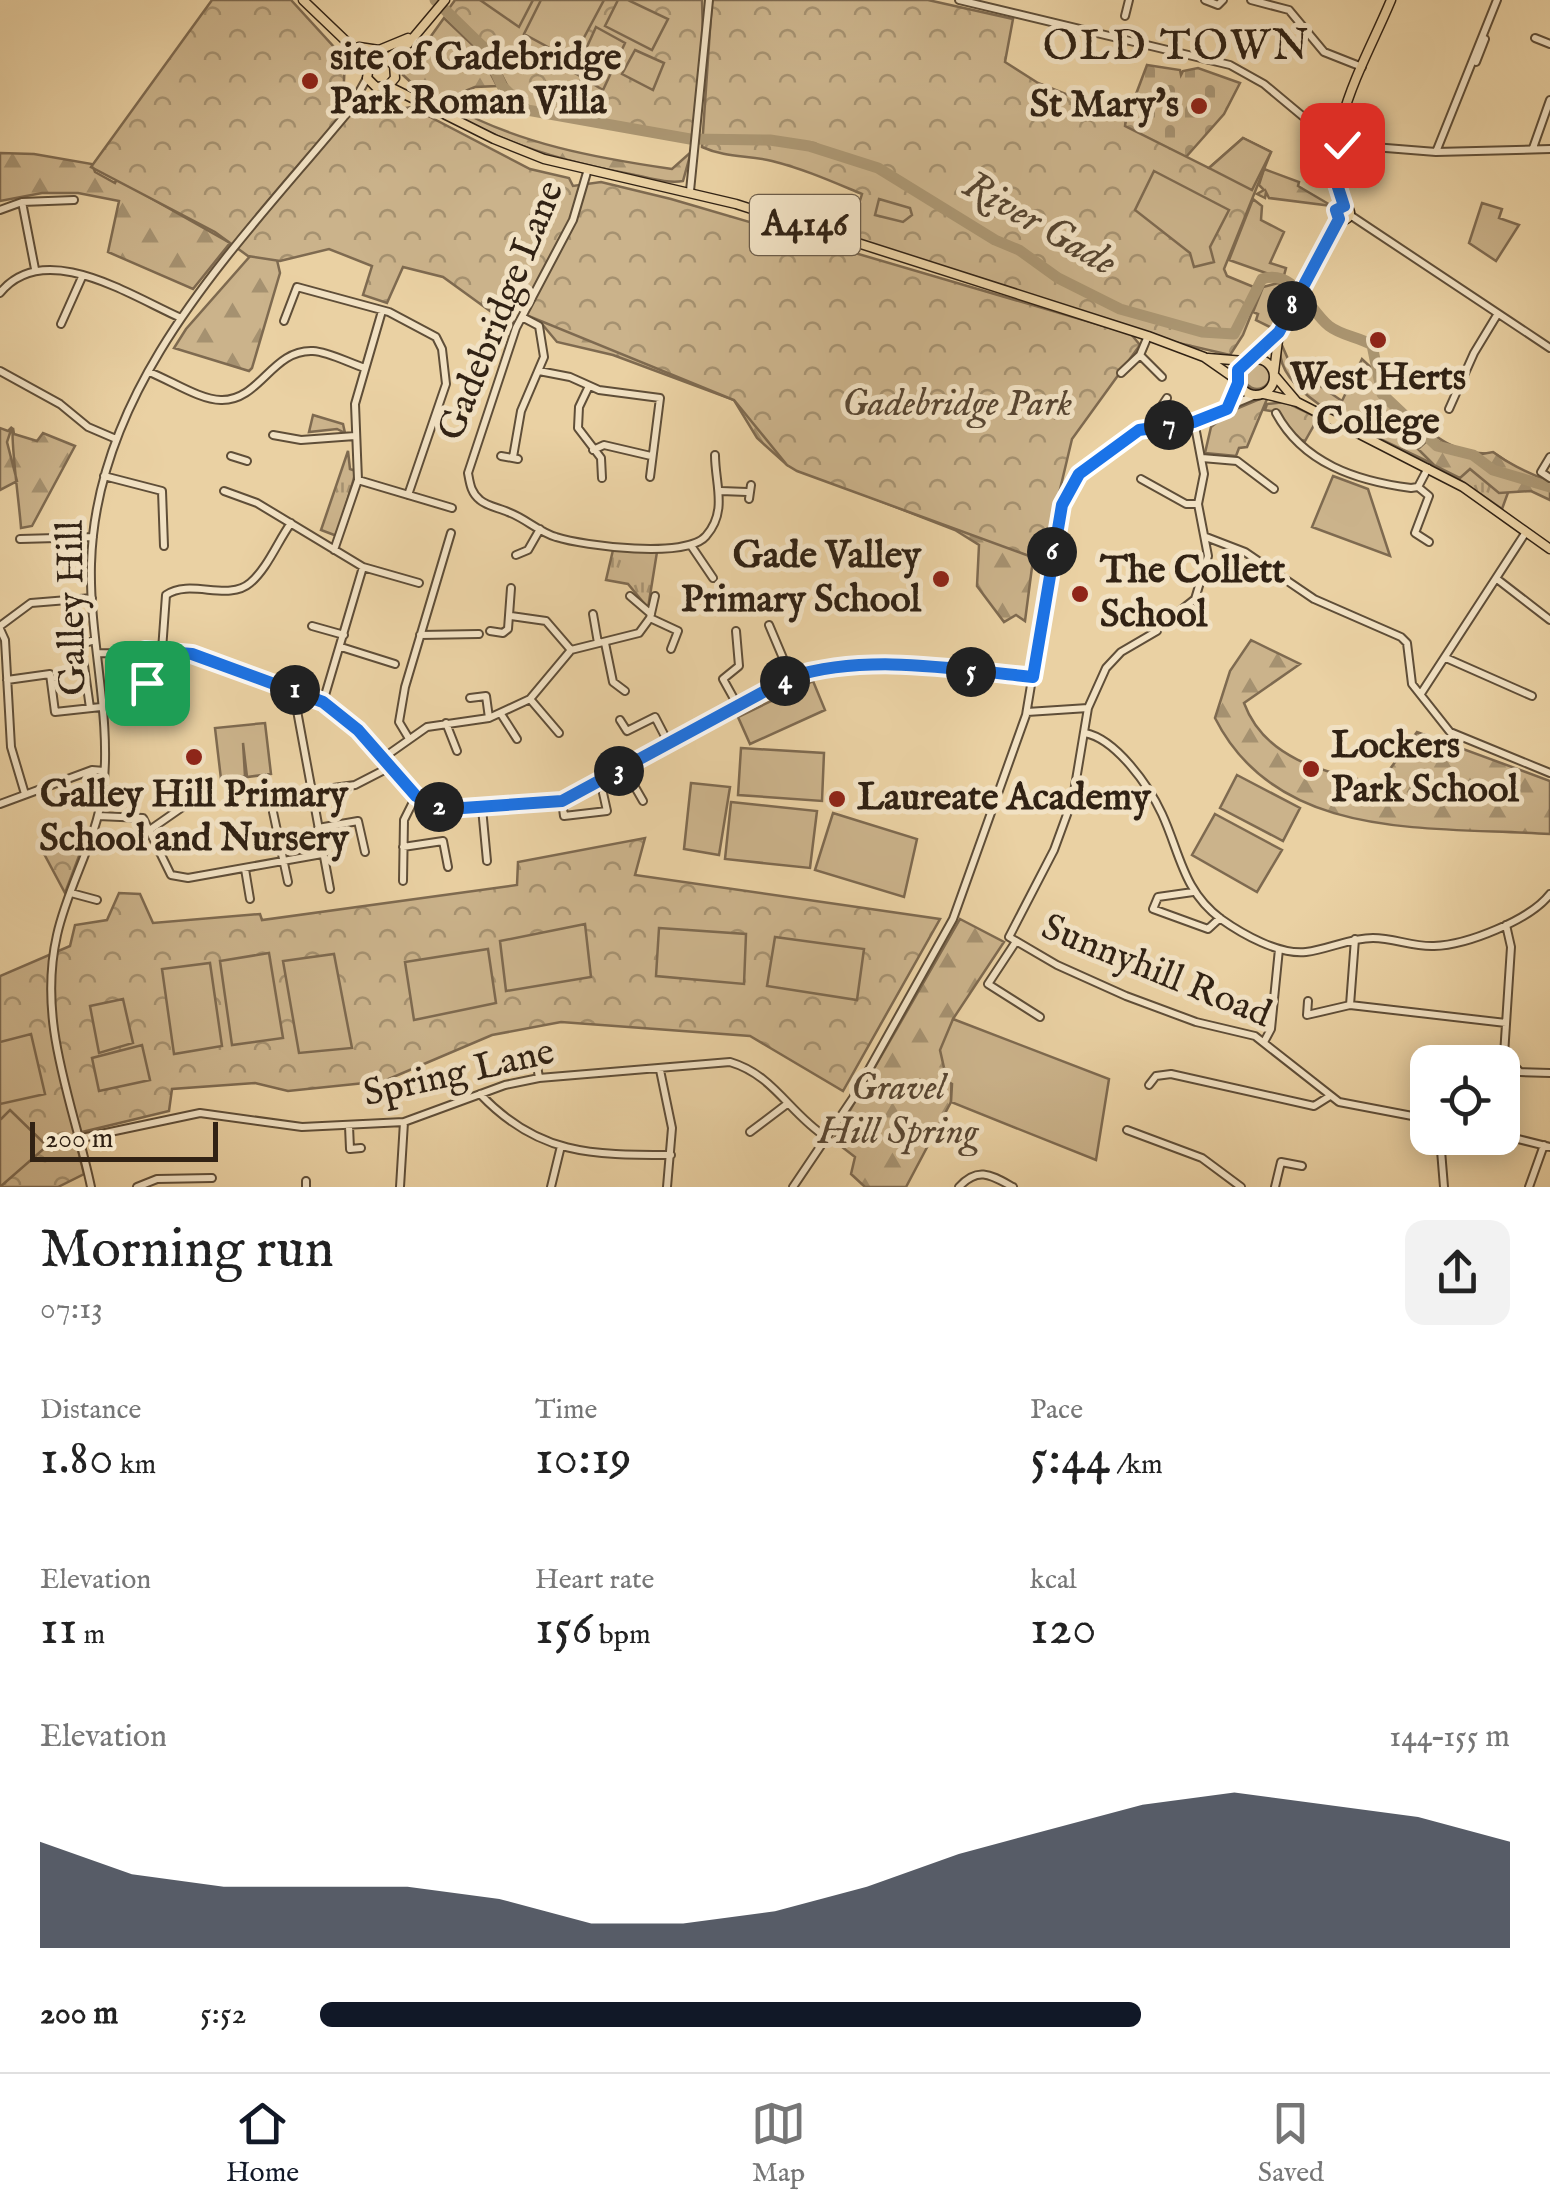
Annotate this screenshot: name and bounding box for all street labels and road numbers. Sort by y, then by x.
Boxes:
street label: Gadebridge Lane [428,174,576,448]
road number: A4146 [750,195,860,255]
street label: Galley Hill [47,519,99,696]
street label: Sunnyhill Road [1034,904,1278,1040]
street label: Spring Lane [359,1029,559,1119]

